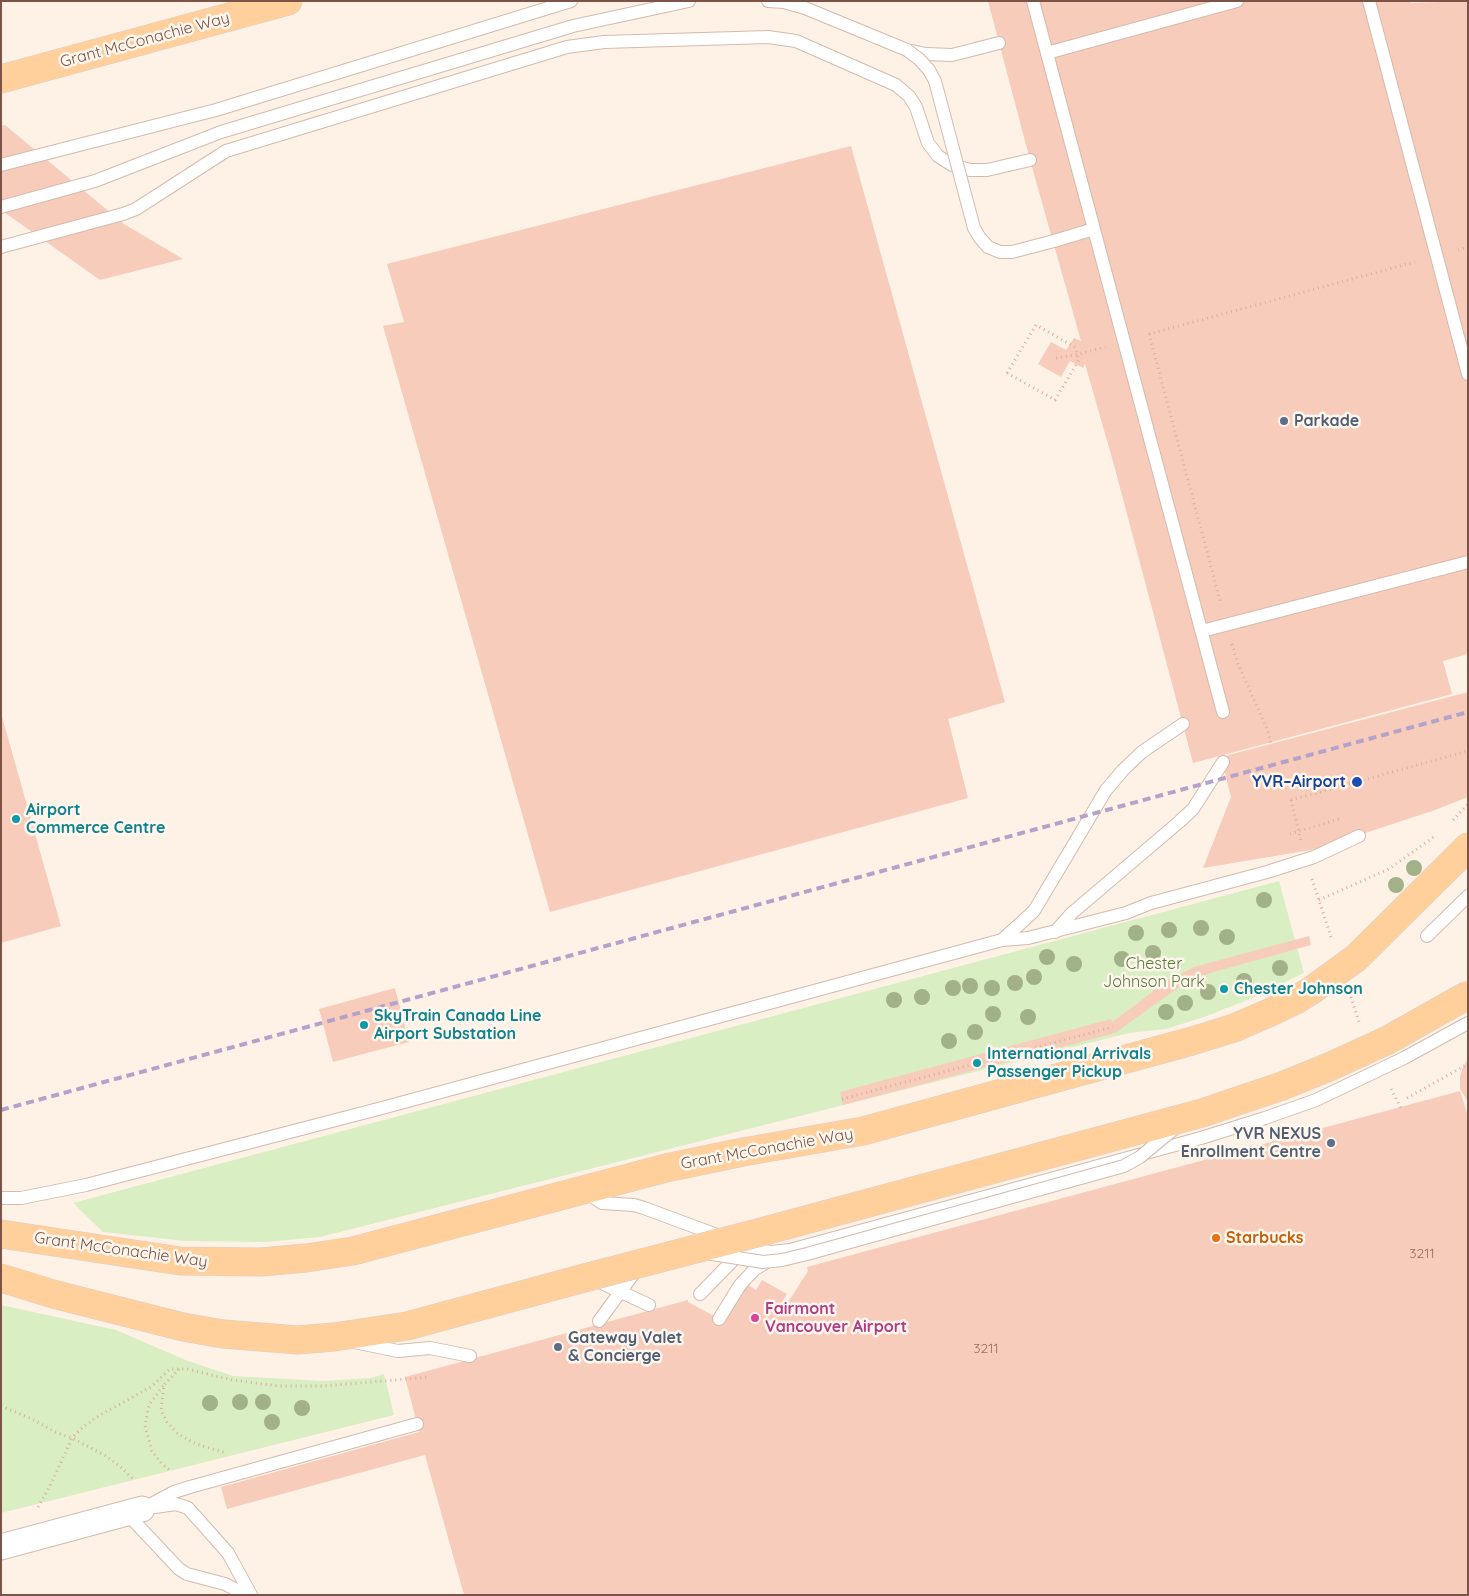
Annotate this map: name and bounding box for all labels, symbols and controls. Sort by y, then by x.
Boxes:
street label: Grant McConachie Way [58,8,232,72]
place label: Parkade [1294,411,1359,431]
marker: Parkade [1278,415,1290,427]
place label: YVR–Airport [1252,772,1346,792]
marker: YVR–Airport [1350,775,1364,789]
place label: Airport Commerce Centre [26,800,165,838]
marker: Airport Commerce Centre [10,813,22,825]
park label: Chester Johnson Park [1103,954,1205,992]
place label: Chester Johnson [1234,979,1363,999]
marker: Chester Johnson [1218,983,1230,995]
place label: SkyTrain Canada Line Airport Substation [374,1006,542,1044]
marker: SkyTrain Canada Line Airport Substation [358,1019,370,1031]
place label: International Arrivals Passenger Pickup [987,1044,1151,1082]
marker: International Arrivals Passenger Pickup [971,1057,983,1069]
street label: Grant McConachie Way [679,1124,855,1174]
place label: YVR NEXUS Enrollment Centre [1181,1124,1321,1162]
marker: YVR NEXUS Enrollment Centre [1325,1137,1337,1149]
street label: Grant McConachie Way [33,1228,209,1272]
place label: Starbucks [1226,1228,1304,1248]
marker: Starbucks [1210,1232,1222,1244]
house number: 3211 [1409,1246,1435,1262]
place label: Fairmont Vancouver Airport [765,1299,907,1337]
marker: Fairmont Vancouver Airport [749,1312,761,1324]
place label: Gateway Valet & Concierge [568,1328,682,1366]
marker: Gateway Valet & Concierge [552,1341,564,1353]
house number: 3211 [973,1341,999,1357]

